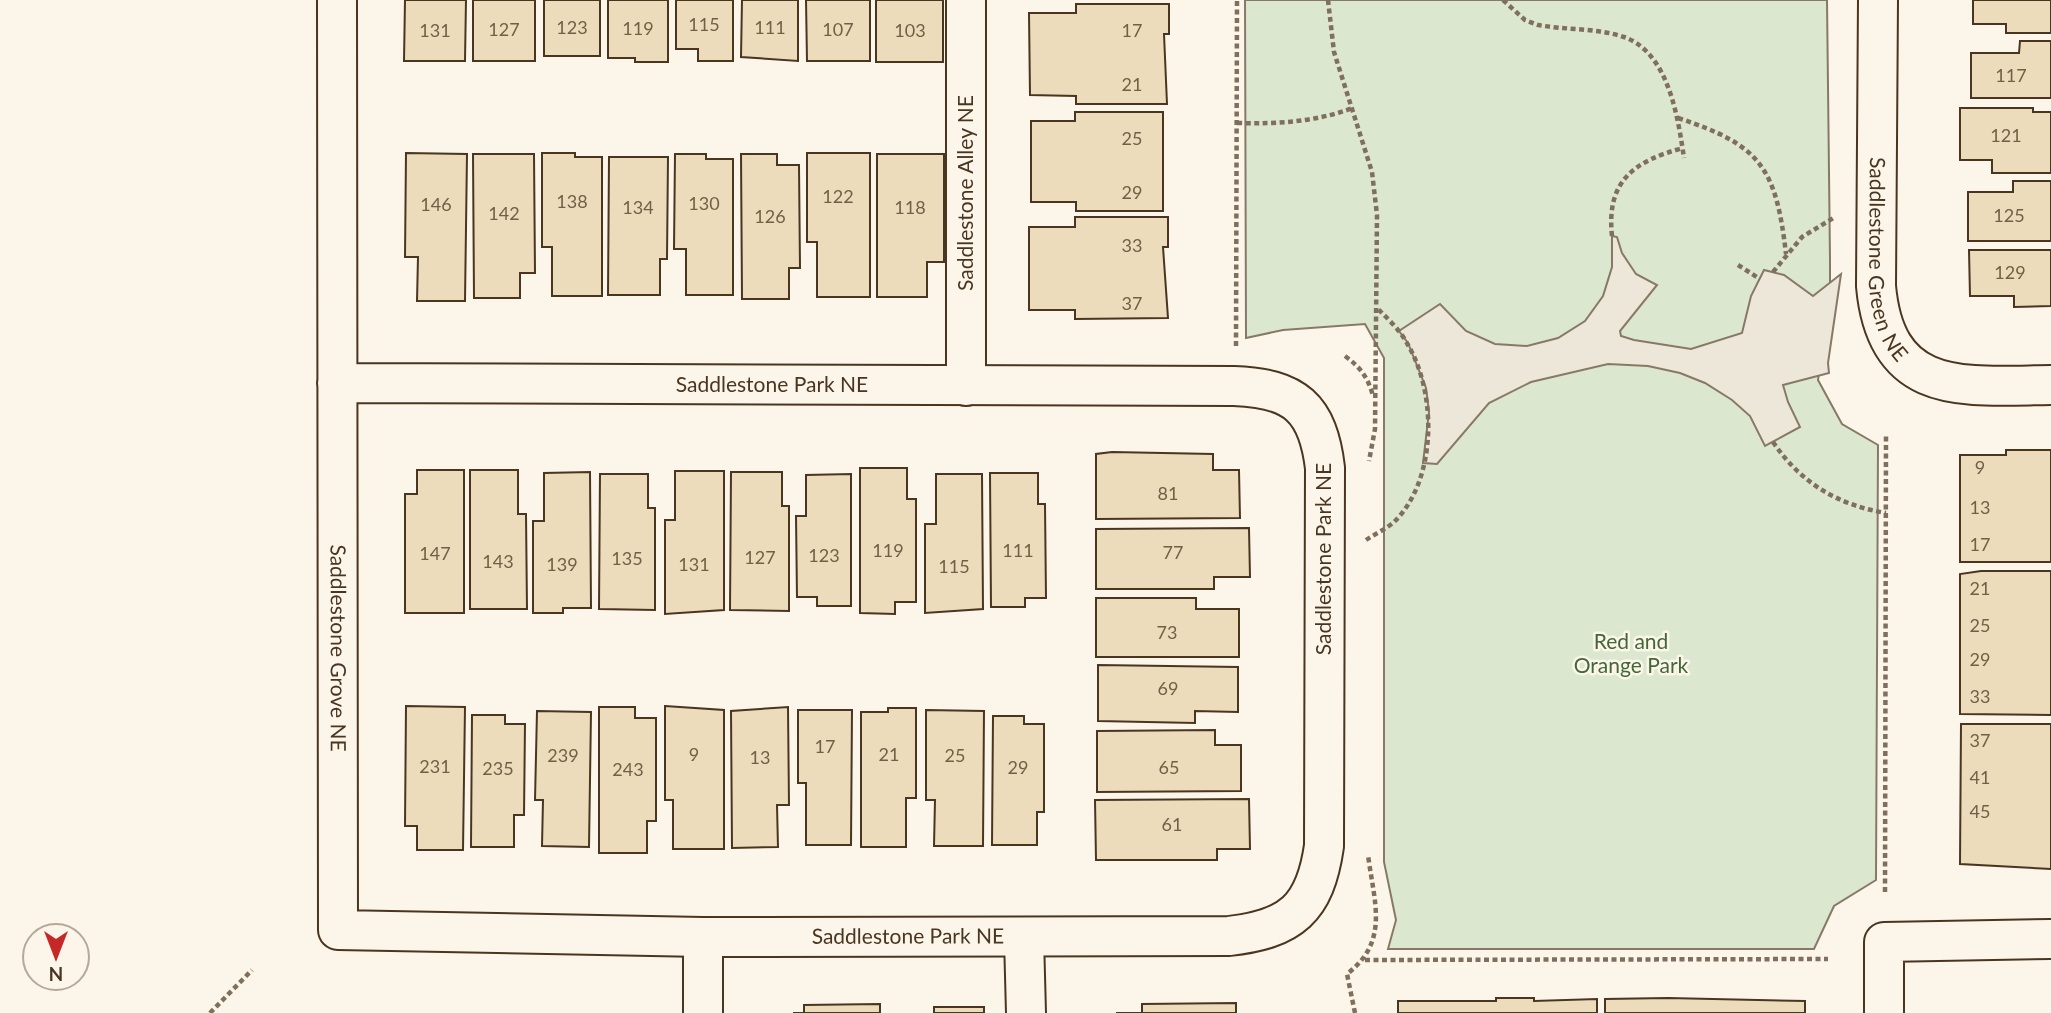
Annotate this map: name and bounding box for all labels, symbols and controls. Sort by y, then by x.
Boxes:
house number: 115 [688,13,720,35]
house number: 123 [556,16,588,38]
house number: 111 [754,16,786,38]
house number: 119 [622,17,654,39]
house number: 127 [488,18,520,40]
house number: 107 [822,18,854,40]
house number: 131 [419,19,451,41]
house number: 103 [894,19,926,41]
house number: 17 [1122,19,1142,41]
house number: 117 [1995,64,2027,86]
house number: 21 [1122,73,1142,95]
street label: Saddlestone Alley NE [952,95,977,291]
house number: 121 [1990,124,2022,146]
house number: 25 [1122,127,1142,149]
street label: Saddlestone Green NE [1865,157,1914,366]
house number: 29 [1122,181,1142,203]
house number: 122 [822,185,854,207]
house number: 138 [556,190,588,212]
house number: 130 [688,192,720,214]
house number: 146 [420,193,452,215]
house number: 134 [622,196,654,218]
house number: 118 [894,196,926,218]
house number: 142 [488,202,520,224]
house number: 125 [1993,204,2025,226]
house number: 126 [754,205,786,227]
house number: 33 [1122,234,1142,256]
house number: 129 [1994,261,2026,283]
house number: 37 [1122,292,1142,314]
street label: Saddlestone Park NE [676,371,868,396]
house number: 9 [1975,456,1985,478]
street label: Saddlestone Park NE [1310,463,1335,655]
house number: 81 [1158,482,1178,504]
house number: 13 [1970,496,1990,518]
house number: 17 [1970,533,1990,555]
house number: 119 [872,539,904,561]
house number: 111 [1002,539,1034,561]
house number: 77 [1163,541,1183,563]
house number: 147 [419,542,451,564]
street label: Saddlestone Grove NE [327,544,352,752]
house number: 123 [808,544,840,566]
house number: 127 [744,546,776,568]
house number: 135 [611,547,643,569]
house number: 143 [482,550,514,572]
house number: 139 [546,553,578,575]
house number: 131 [678,553,710,575]
house number: 115 [938,555,970,577]
house number: 21 [1970,577,1990,599]
house number: 25 [1970,614,1990,636]
house number: 73 [1157,621,1177,643]
park label: Red and Orange Park [1574,628,1689,677]
house number: 29 [1970,648,1990,670]
house number: 69 [1158,677,1178,699]
house number: 33 [1970,685,1990,707]
house number: 37 [1970,729,1990,751]
house number: 17 [815,735,835,757]
house number: 9 [689,743,699,765]
house number: 21 [879,743,899,765]
house number: 239 [547,744,579,766]
house number: 25 [945,744,965,766]
house number: 13 [750,746,770,768]
house number: 231 [419,755,451,777]
house number: 29 [1008,756,1028,778]
house number: 65 [1159,756,1179,778]
house number: 235 [482,757,514,779]
house number: 243 [612,758,644,780]
house number: 41 [1970,766,1990,788]
house number: 45 [1970,800,1990,822]
house number: 61 [1162,813,1182,835]
north arrow [21,922,91,992]
street label: Saddlestone Park NE [812,922,1004,948]
text: N [49,963,63,986]

